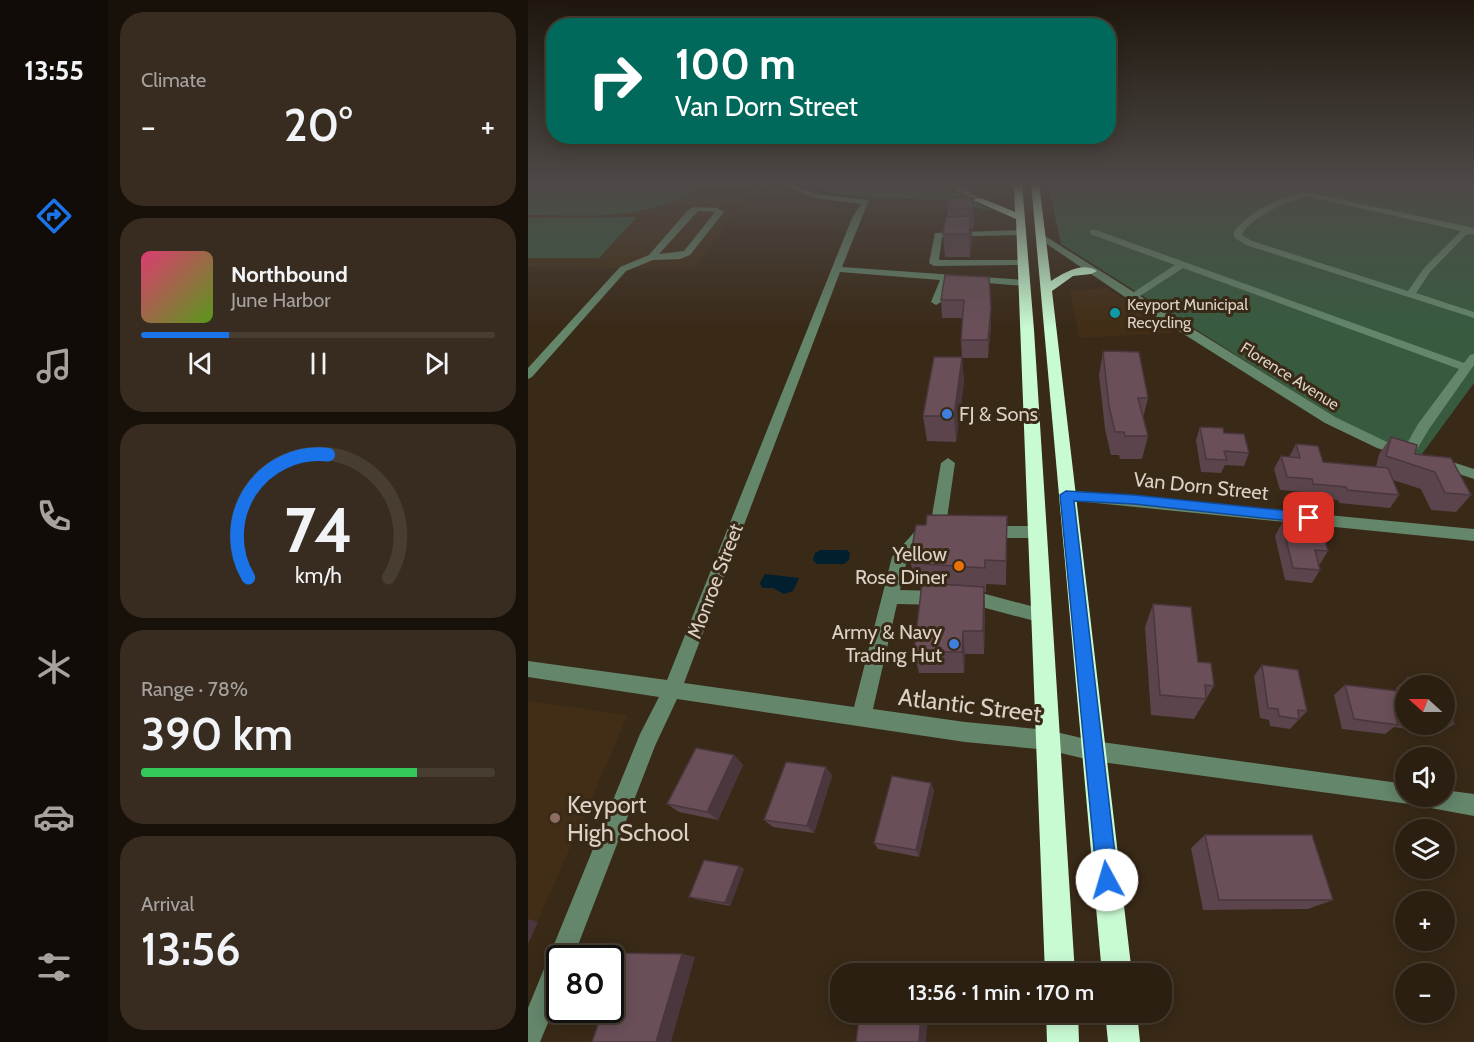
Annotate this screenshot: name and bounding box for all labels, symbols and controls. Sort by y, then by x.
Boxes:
text: 100 m [675,38,796,90]
icon: right [576,42,654,120]
text: 13:55 [24,54,84,87]
text: Climate [141,68,206,92]
text: Van Dorn Street [675,90,858,123]
text: 20° [284,98,352,152]
text: − [141,106,156,146]
text: + [480,106,495,146]
icon: directions [33,195,75,237]
text: Northbound [231,261,348,288]
text: June Harbor [231,288,331,312]
place label: Keyport Municipal Recycling [1127,295,1248,332]
marker: Keyport Municipal Recycling [1108,306,1122,320]
street label: Florence Avenue [1237,338,1343,414]
icon: music [33,345,75,387]
icon: previous [184,347,217,380]
icon: pause [302,347,335,380]
icon: next [420,347,453,380]
place label: FJ & Sons [959,402,1038,426]
marker: FJ & Sons [940,407,954,421]
street label: Van Dorn Street [1132,467,1270,505]
text: 74 [284,492,352,568]
pin [1283,492,1334,543]
icon: phone [33,495,75,537]
icon: arrive [1292,501,1325,534]
street label: Monroe Street [682,520,748,642]
place label: Yellow Rose Diner [855,542,948,589]
marker: Yellow Rose Diner [952,559,966,573]
text: km/h [295,562,341,588]
place label: Army & Navy Trading Hut [832,620,942,667]
marker: Army & Navy Trading Hut [947,637,961,651]
icon: climate [33,646,75,688]
north arrow [1395,675,1455,735]
map controls [1395,675,1455,1023]
text: Range · 78% [141,677,248,701]
street label: Atlantic Street [897,682,1043,728]
text: 390 km [141,707,293,761]
button: sound [1395,747,1455,807]
place label: Keyport High School [567,790,689,847]
icon: car [33,796,75,838]
marker: Keyport High School [548,811,562,825]
button: layers [1395,819,1455,879]
position arrow [1075,848,1139,912]
button: + [1395,891,1455,951]
text: Arrival [141,892,194,916]
text: 13:56 [141,922,241,976]
speed limit sign: 80 [546,945,624,1023]
icon: filters [33,946,75,988]
button: − [1395,963,1455,1023]
text: 13:56 · 1 min · 170 m [908,979,1094,1006]

